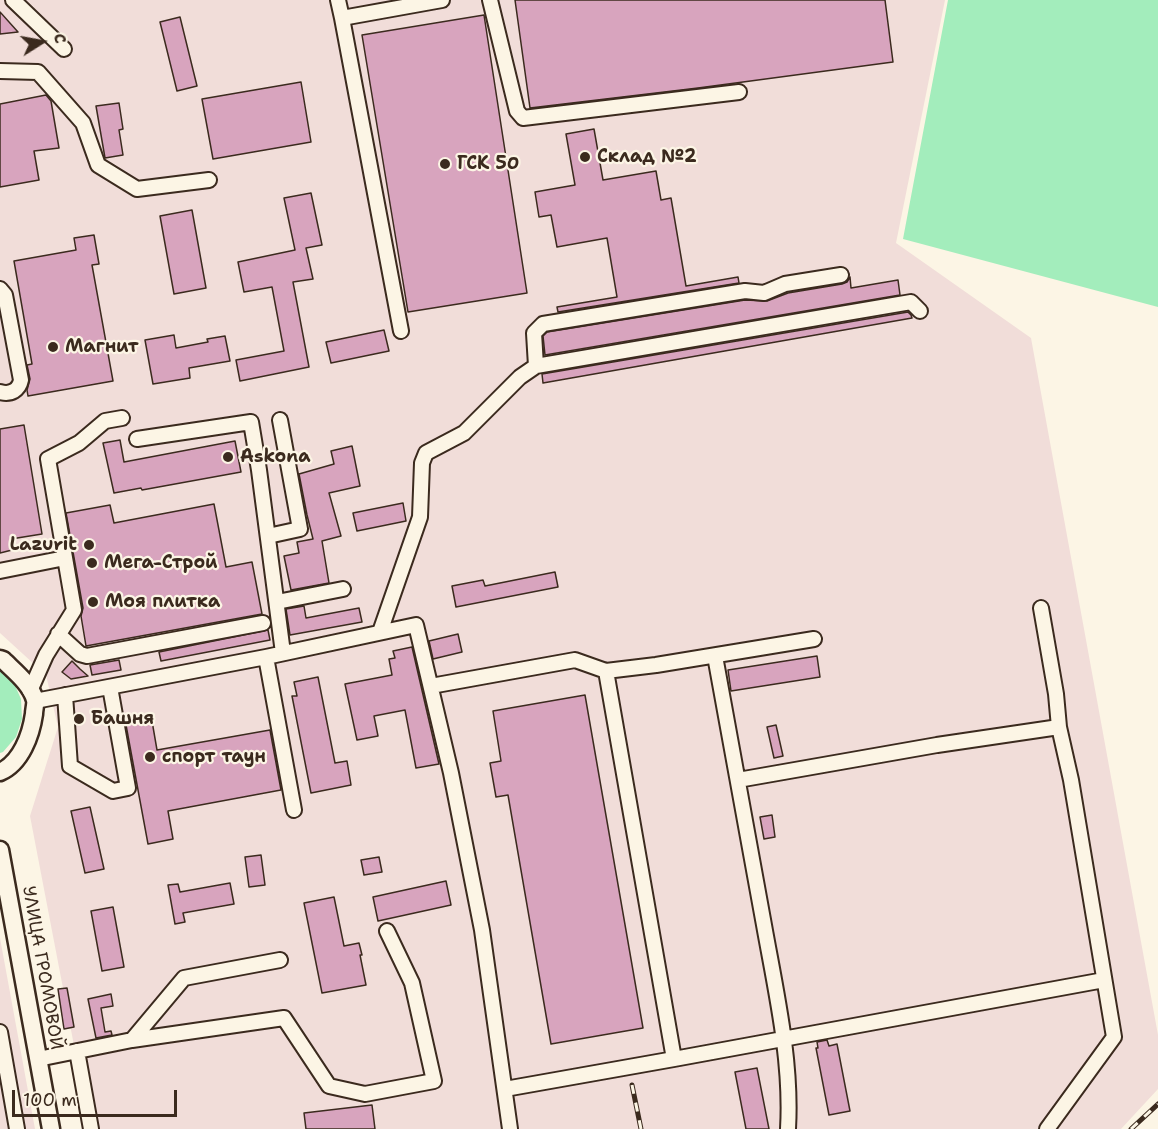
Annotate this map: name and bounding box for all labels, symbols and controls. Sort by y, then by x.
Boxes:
north arrow [12,12,72,72]
text: С [49,32,71,45]
place label: Склад №2 [597,146,697,168]
marker: Склад №2 [578,150,592,164]
place label: ГСК 50 [457,153,519,175]
marker: ГСК 50 [438,157,452,171]
place label: Магнит [65,336,139,358]
marker: Магнит [46,340,60,354]
place label: Askona [240,446,311,468]
marker: Askona [221,450,235,464]
place label: Lazurit [10,534,77,556]
marker: Lazurit [82,538,96,552]
place label: Мега-Строй [104,552,218,574]
marker: Мега-Строй [85,556,99,570]
place label: Моя плитка [105,591,220,613]
marker: Моя плитка [86,595,100,609]
place label: Башня [91,708,154,730]
marker: Башня [72,712,86,726]
place label: спорт таун [162,746,266,768]
marker: спорт таун [143,750,157,764]
street label: УЛИЦА ГРОМОВОЙ [17,884,67,1052]
scale bar [15,1078,180,1116]
text: 100 m [23,1088,77,1112]

